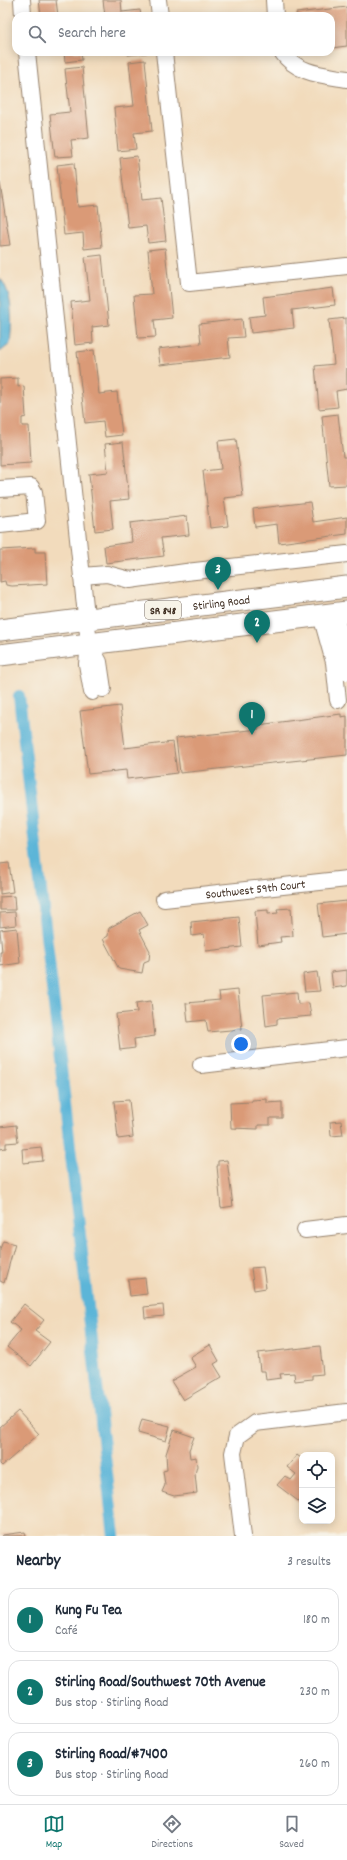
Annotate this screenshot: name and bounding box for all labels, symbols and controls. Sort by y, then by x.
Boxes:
search box [12,12,335,56]
icon: search [26,23,48,45]
text: Search here [58,23,126,45]
pin: 3 [205,557,231,590]
street label: Stirling Road [192,592,251,616]
road number: SR 848 [145,601,181,619]
pin: 2 [244,610,270,643]
pin: 1 [239,702,265,735]
street label: Southwest 59th Court [205,877,307,904]
your location [231,1034,251,1054]
map controls [299,1452,335,1524]
button: locate [299,1452,335,1488]
button: layers [299,1488,335,1524]
text: Nearby [16,1550,60,1574]
text: 3 results [287,1553,331,1572]
text: Kung Fu Tea [55,1600,122,1622]
text: 1 [29,1611,31,1630]
text: 180 m [303,1611,330,1630]
text: Café [55,1622,78,1641]
text: Stirling Road/Southwest 70th Avenue [55,1672,266,1694]
text: 2 [27,1683,33,1702]
text: 230 m [300,1683,330,1702]
text: Bus stop · Stirling Road [55,1694,168,1713]
text: Stirling Road/#7400 [55,1744,168,1766]
text: 3 [27,1755,33,1774]
text: 260 m [299,1755,330,1774]
text: Bus stop · Stirling Road [55,1766,168,1785]
tab: Map [43,1813,65,1853]
tab: Directions [151,1813,193,1853]
tab: Saved [279,1813,304,1853]

